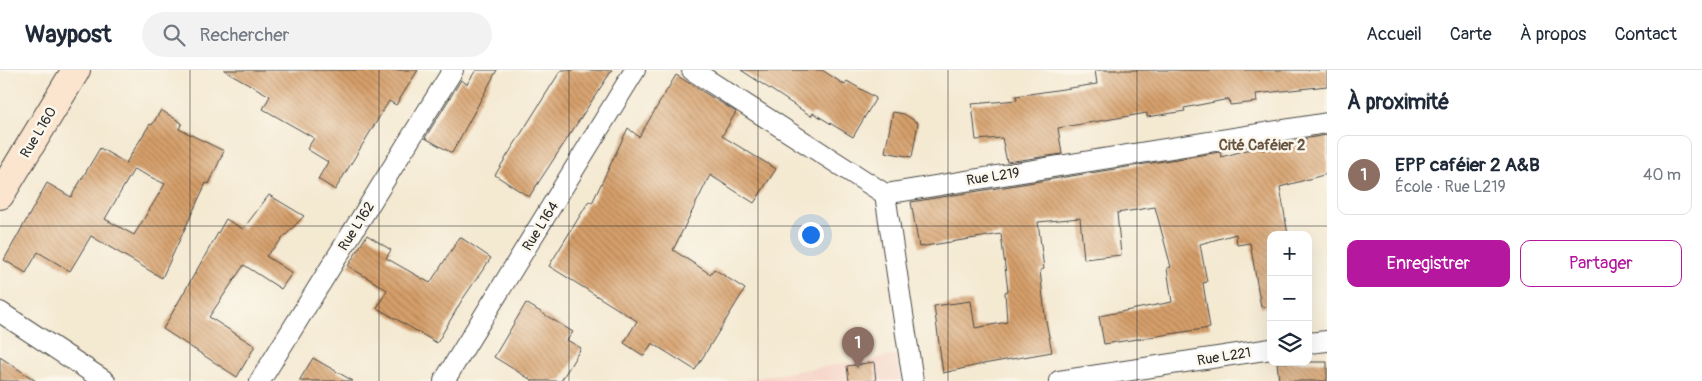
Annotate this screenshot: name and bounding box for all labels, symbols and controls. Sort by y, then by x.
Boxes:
search box [142,12,492,57]
text: Waypost [25,20,112,49]
icon: search [160,21,188,49]
text: Rechercher [200,23,289,47]
text: Accueil [1366,23,1422,46]
text: Carte [1450,23,1492,46]
text: À propos [1520,23,1586,46]
text: Contact [1614,23,1677,46]
text: À proximité [1347,89,1450,116]
street label: Rue L160 [17,104,60,161]
district label: Cité Caféier 2 [1219,136,1305,155]
text: EPP caféier 2 A&B [1395,153,1540,177]
street label: Rue L219 [965,164,1021,189]
text: 1 [1361,165,1367,185]
text: 40 m [1643,165,1681,185]
text: École · Rue L219 [1395,177,1506,197]
street label: Rue L162 [335,199,378,254]
street label: Rue L164 [519,199,562,254]
your location [798,222,824,248]
map controls [1267,231,1312,366]
button: + [1267,231,1312,276]
button: Enregistrer [1347,240,1510,287]
button: Partager [1520,240,1682,287]
button: − [1267,276,1312,321]
button: layers [1267,321,1312,366]
pin: 1 [842,327,874,368]
street label: Rue L221 [1196,344,1252,369]

